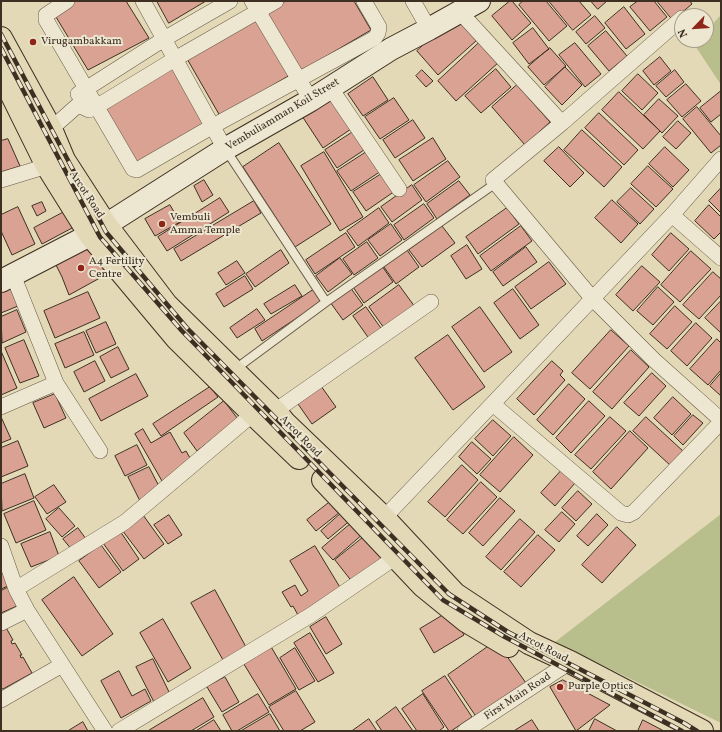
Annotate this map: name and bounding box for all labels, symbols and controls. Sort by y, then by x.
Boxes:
north arrow [674,8,714,48]
text: N [675,26,692,40]
place label: Virugambakkam [41,35,122,49]
marker: Virugambakkam [28,37,38,47]
street label: Vembuliamman Koil Street [224,76,342,154]
street label: Arcot Road [66,169,106,221]
place label: Vembuli Amma Temple [170,211,240,237]
marker: Vembuli Amma Temple [157,219,167,229]
place label: A4 Fertility Centre [89,255,145,281]
marker: A4 Fertility Centre [76,263,86,273]
street label: Arcot Road [276,413,324,461]
street label: Arcot Road [516,629,570,667]
street label: First Main Road [482,670,554,724]
place label: Purple Optics [568,680,633,694]
marker: Purple Optics [555,682,565,692]

